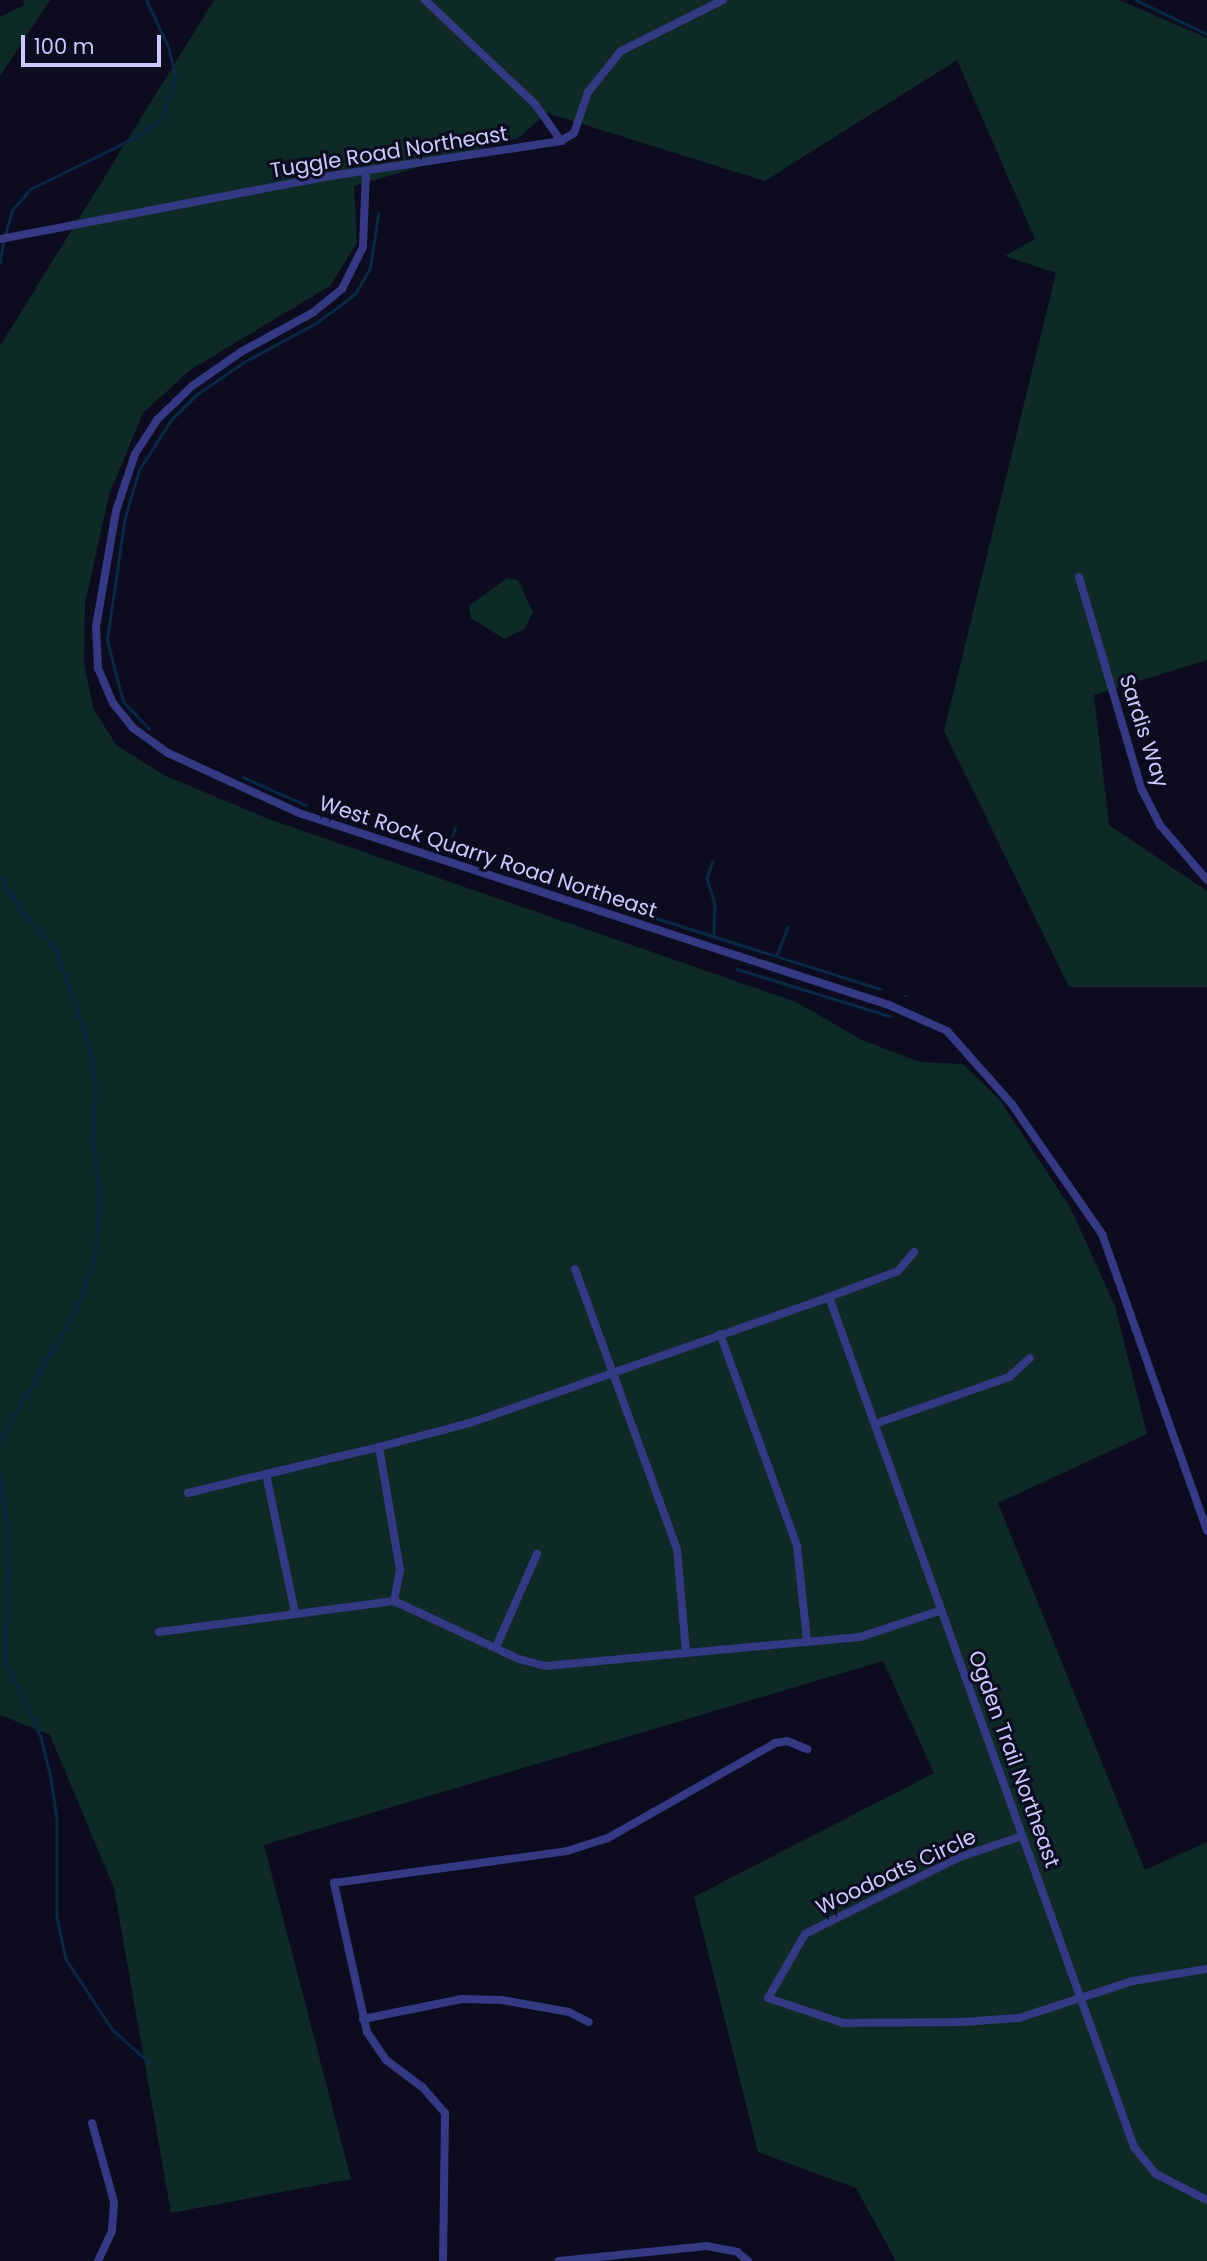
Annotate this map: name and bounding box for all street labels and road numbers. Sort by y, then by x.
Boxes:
street label: Tuggle Road Northeast [268,121,510,183]
street label: Sardis Way [1114,672,1174,790]
street label: West Rock Quarry Road Northeast [316,790,660,924]
street label: Ogden Trail Northeast [963,1647,1065,1871]
street label: Woodoats Circle [812,1824,980,1920]

